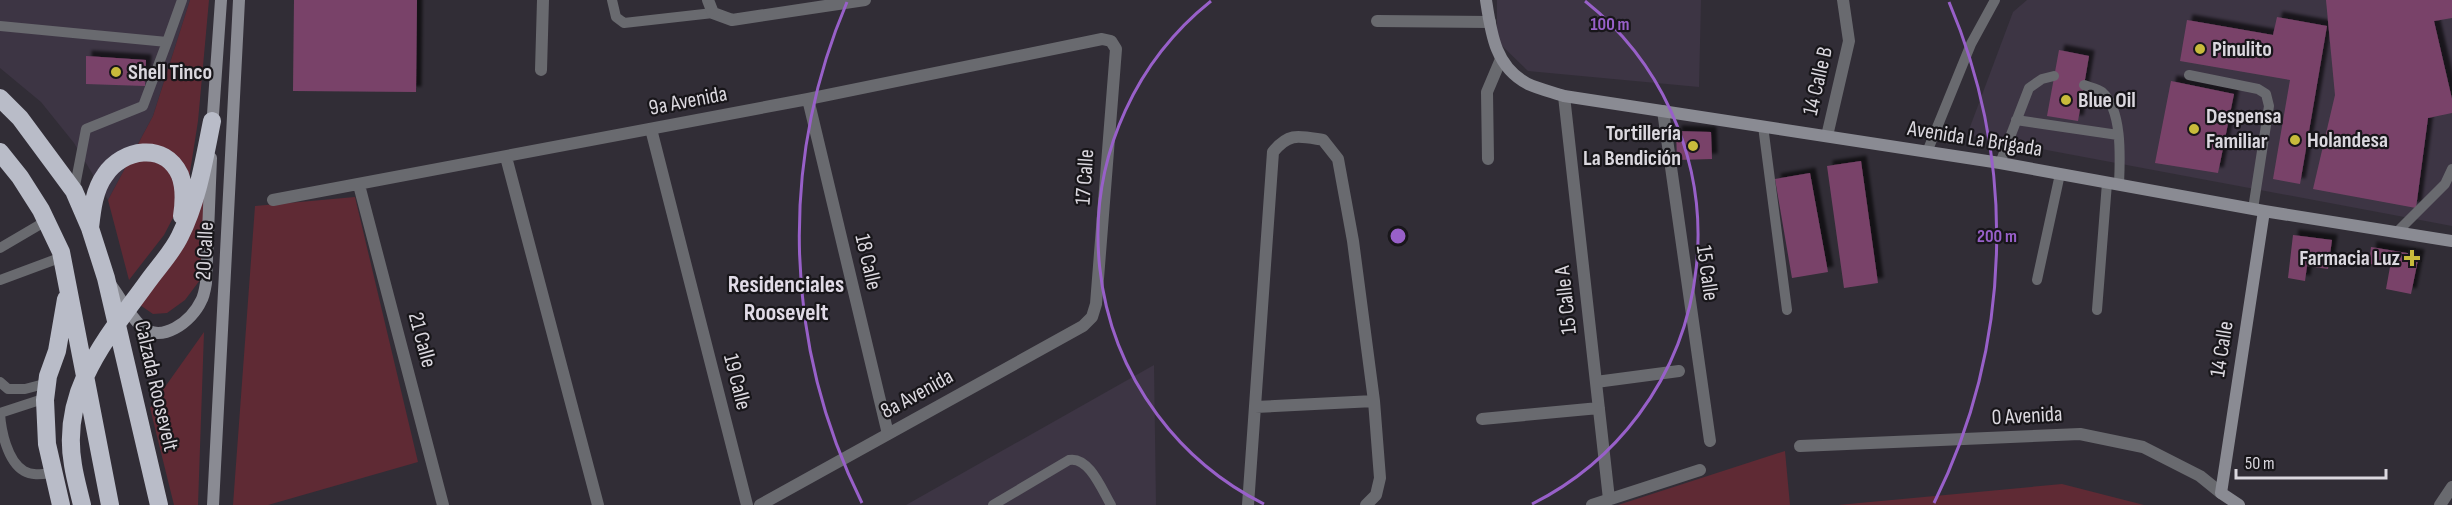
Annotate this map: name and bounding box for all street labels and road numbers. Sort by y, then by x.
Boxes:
street label: 14 Calle B [1797,44,1839,118]
street label: 9a Avenida [647,80,729,122]
street label: Avenida La Brigada [1905,115,2044,163]
street label: 17 Calle [1070,148,1100,206]
street label: 20 Calle [190,221,220,281]
street label: 18 Calle [848,231,888,293]
street label: 15 Calle [1690,243,1724,303]
street label: 15 Calle A [1549,264,1583,336]
street label: 21 Calle [402,309,442,371]
street label: Calzada Roosevelt [128,318,184,454]
street label: 14 Calle [2204,319,2240,379]
street label: 19 Calle [717,351,757,413]
street label: 8a Avenida [876,363,958,425]
street label: 0 Avenida [1991,401,2063,431]

